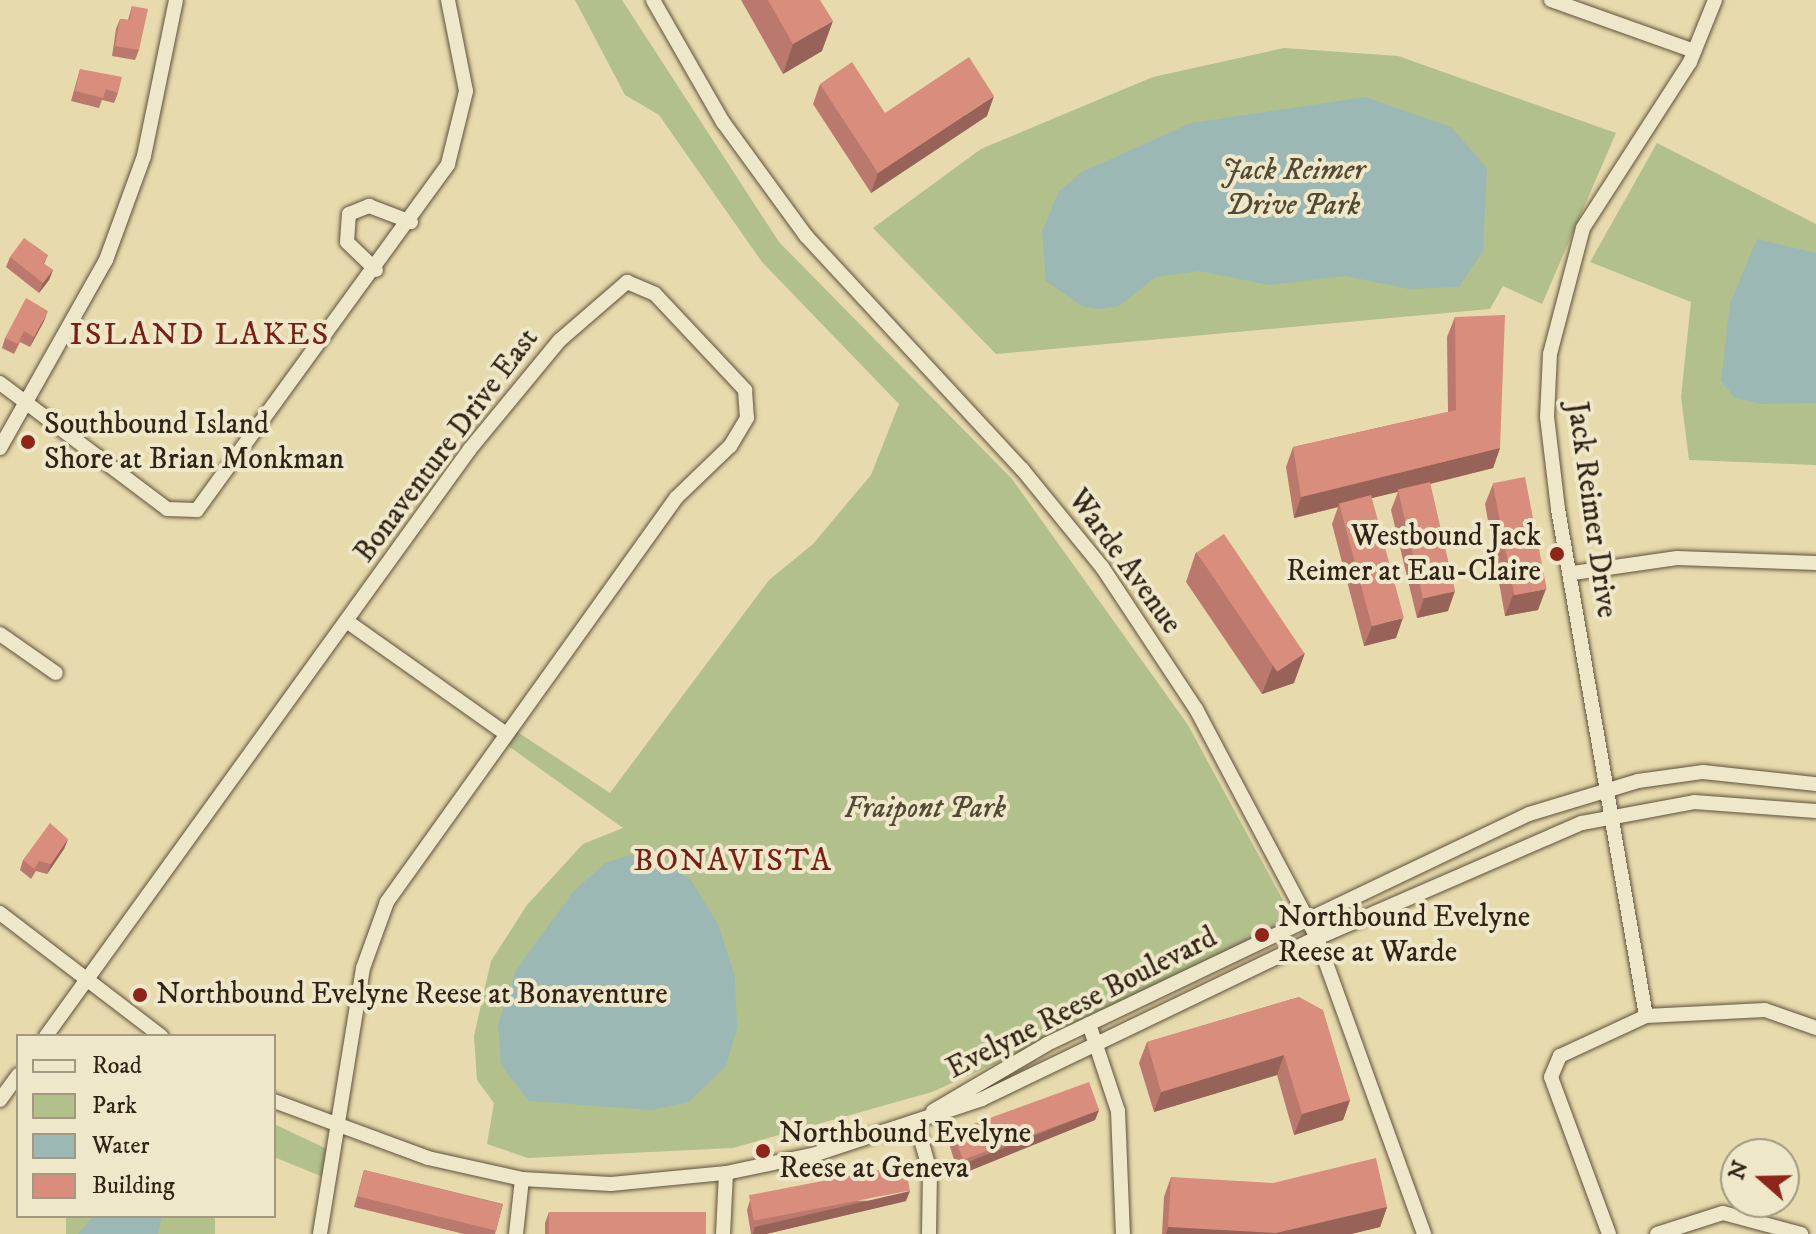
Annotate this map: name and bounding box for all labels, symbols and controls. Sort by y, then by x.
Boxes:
park label: Jack Reimer Drive Park [1221,153,1365,224]
district label: ISLAND LAKES [70,316,330,354]
street label: Bonaventure Drive East [347,322,547,570]
street label: Jack Reimer Drive [1558,400,1624,620]
place label: Southbound Island Shore at Brian Monkman [44,407,344,478]
marker: Southbound Island Shore at Brian Monkman [19,433,37,451]
street label: Warde Avenue [1060,483,1188,641]
place label: Westbound Jack Reimer at Eau-Claire [1286,519,1541,590]
marker: Westbound Jack Reimer at Eau-Claire [1548,545,1566,563]
park label: Fraipont Park [844,791,1006,827]
district label: BONAVISTA [633,842,833,880]
place label: Northbound Evelyne Reese at Warde [1278,900,1530,970]
street label: Evelyne Reese Boulevard [941,920,1223,1088]
marker: Northbound Evelyne Reese at Warde [1253,926,1271,944]
place label: Northbound Evelyne Reese at Bonaventure [156,977,668,1013]
marker: Northbound Evelyne Reese at Bonaventure [131,986,149,1004]
legend [16,1034,276,1218]
text: Road [92,1051,142,1081]
text: Park [92,1091,137,1121]
place label: Northbound Evelyne Reese at Geneva [779,1116,1031,1186]
text: Water [92,1131,149,1161]
north arrow [1720,1138,1800,1218]
marker: Northbound Evelyne Reese at Geneva [754,1142,772,1160]
text: N [1723,1157,1755,1183]
text: Building [92,1171,175,1201]

